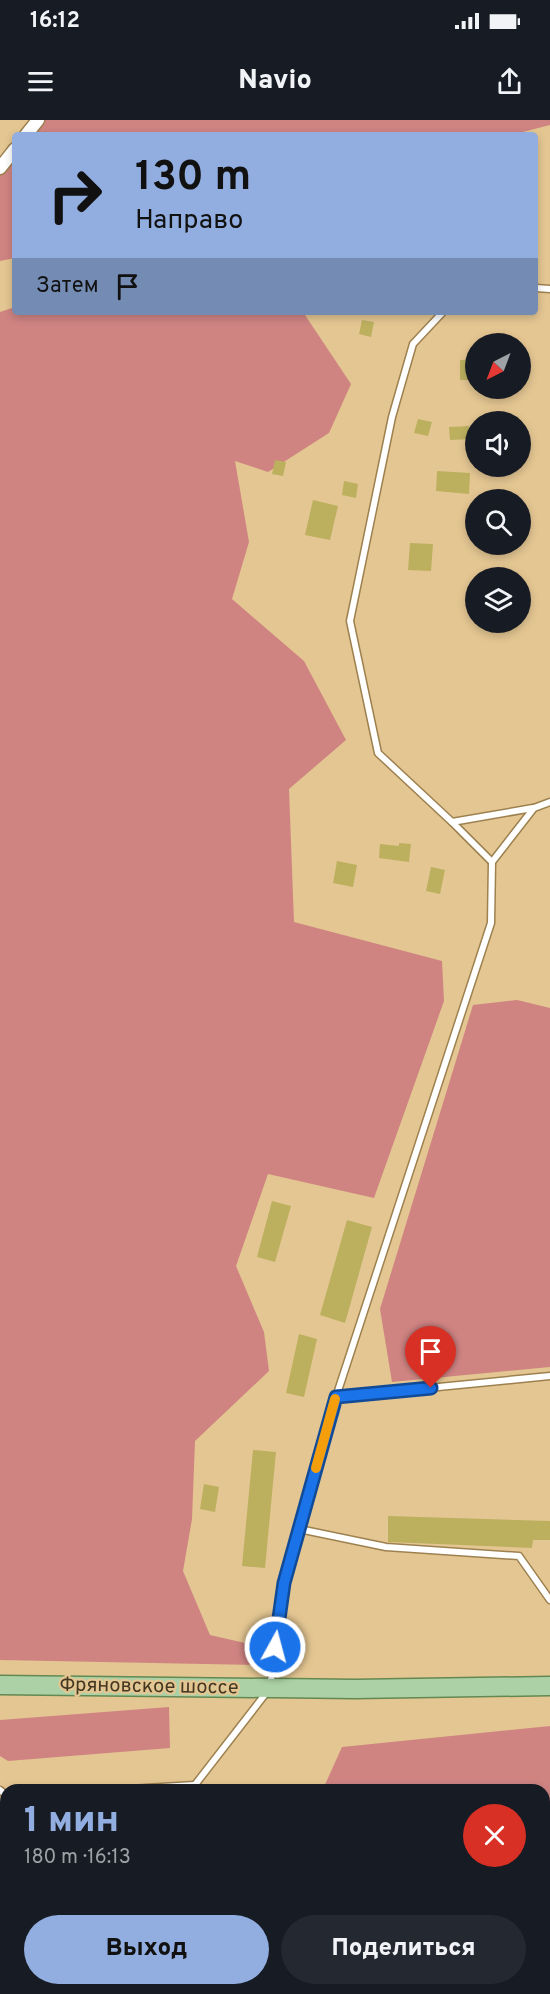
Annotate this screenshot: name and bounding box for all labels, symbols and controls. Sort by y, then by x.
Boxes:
text: 16:12 [30,8,80,35]
text: Navio [238,64,312,98]
icon: menu [24,65,57,98]
icon: share [493,65,526,98]
text: 130 m [135,152,251,205]
icon: right [36,156,114,234]
text: Направо [135,204,243,238]
icon: arrive [111,270,144,303]
text: Затем [36,273,99,300]
north arrow [465,333,531,399]
map controls [465,333,531,633]
button: sound [465,411,531,477]
button: search [465,489,531,555]
button: layers [465,567,531,633]
pin [405,1326,456,1388]
icon: arrive [414,1335,447,1368]
position arrow [243,1615,307,1679]
street label: Фряновское шоссе [59,1672,239,1702]
text: 1 мин [24,1799,119,1845]
button: close [463,1804,526,1867]
text: 180 m · 16:13 [24,1845,131,1871]
button: Выход [24,1915,269,1984]
button: Поделиться [281,1915,526,1984]

